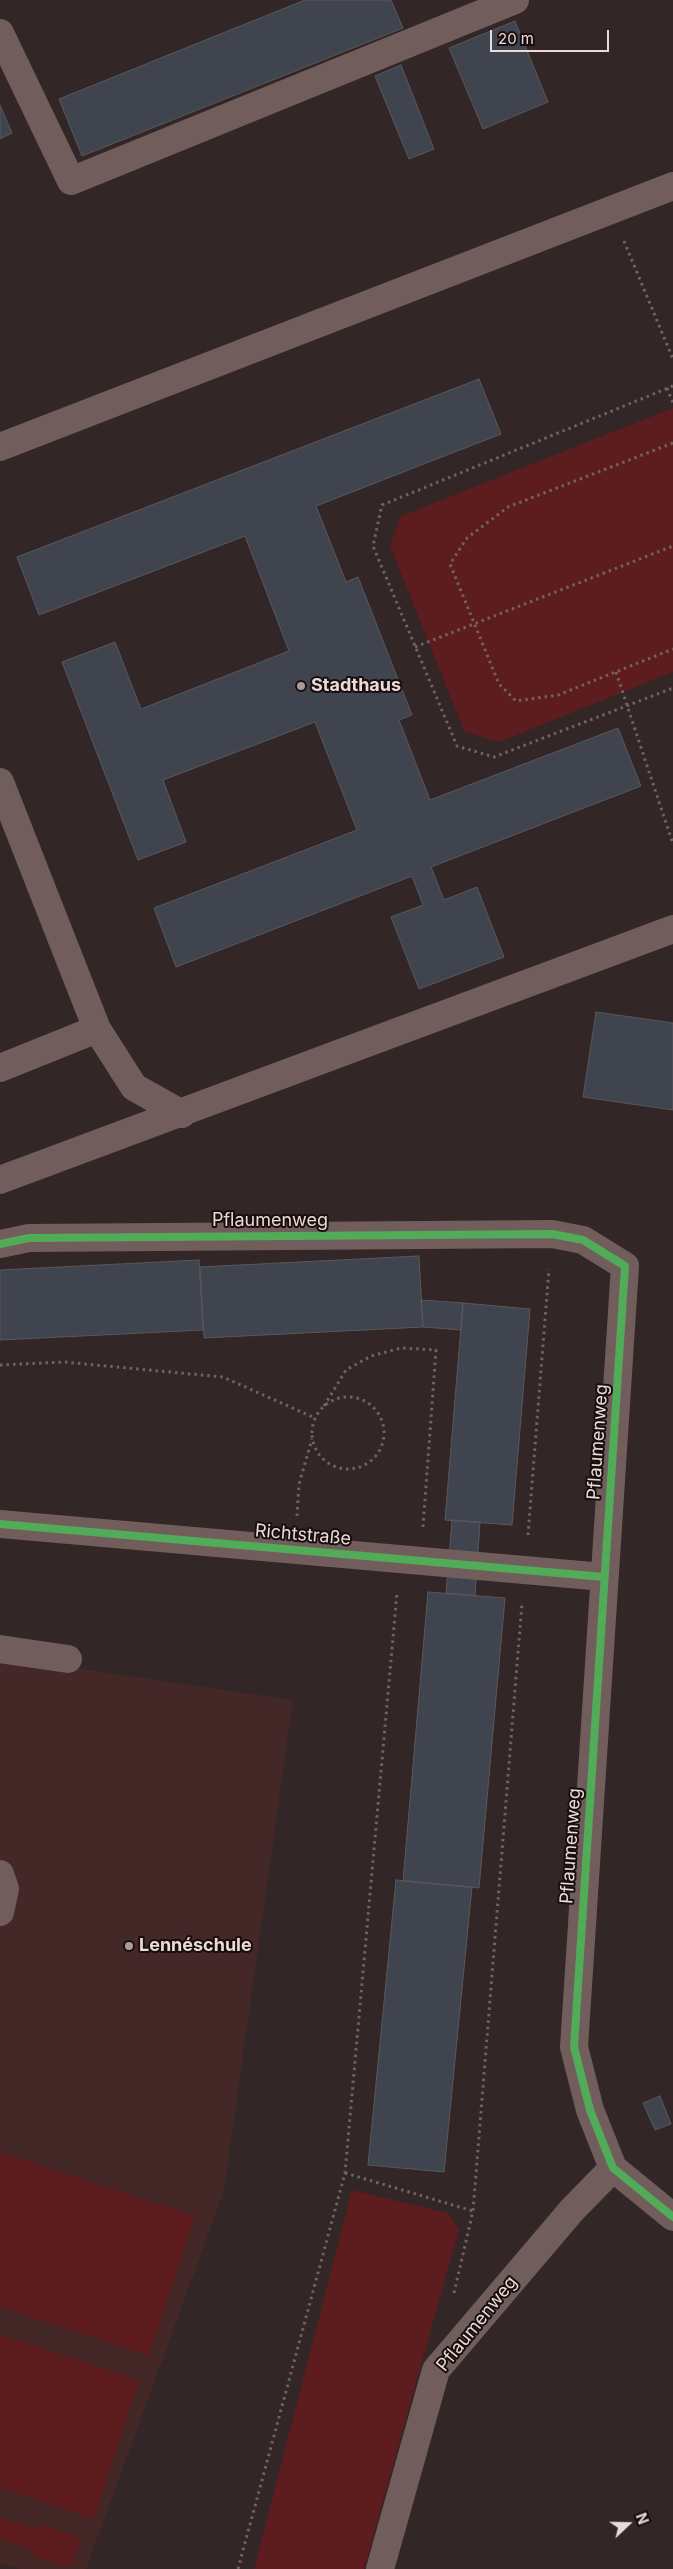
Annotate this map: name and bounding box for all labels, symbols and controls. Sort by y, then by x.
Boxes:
scale bar [493,20,612,52]
text: 20 m [498,29,534,48]
place label: Stadthaus [311,675,401,697]
marker: Stadthaus [295,680,307,692]
street label: Pflaumenweg [212,1210,328,1232]
street label: Pflaumenweg [583,1383,613,1501]
street label: Richtstraße [254,1520,352,1550]
street label: Pflaumenweg [556,1787,586,1905]
place label: Lennéschule [139,1935,252,1957]
marker: Lennéschule [123,1940,135,1952]
street label: Pflaumenweg [432,2272,522,2376]
north arrow [603,2499,653,2549]
text: N [633,2510,652,2526]

